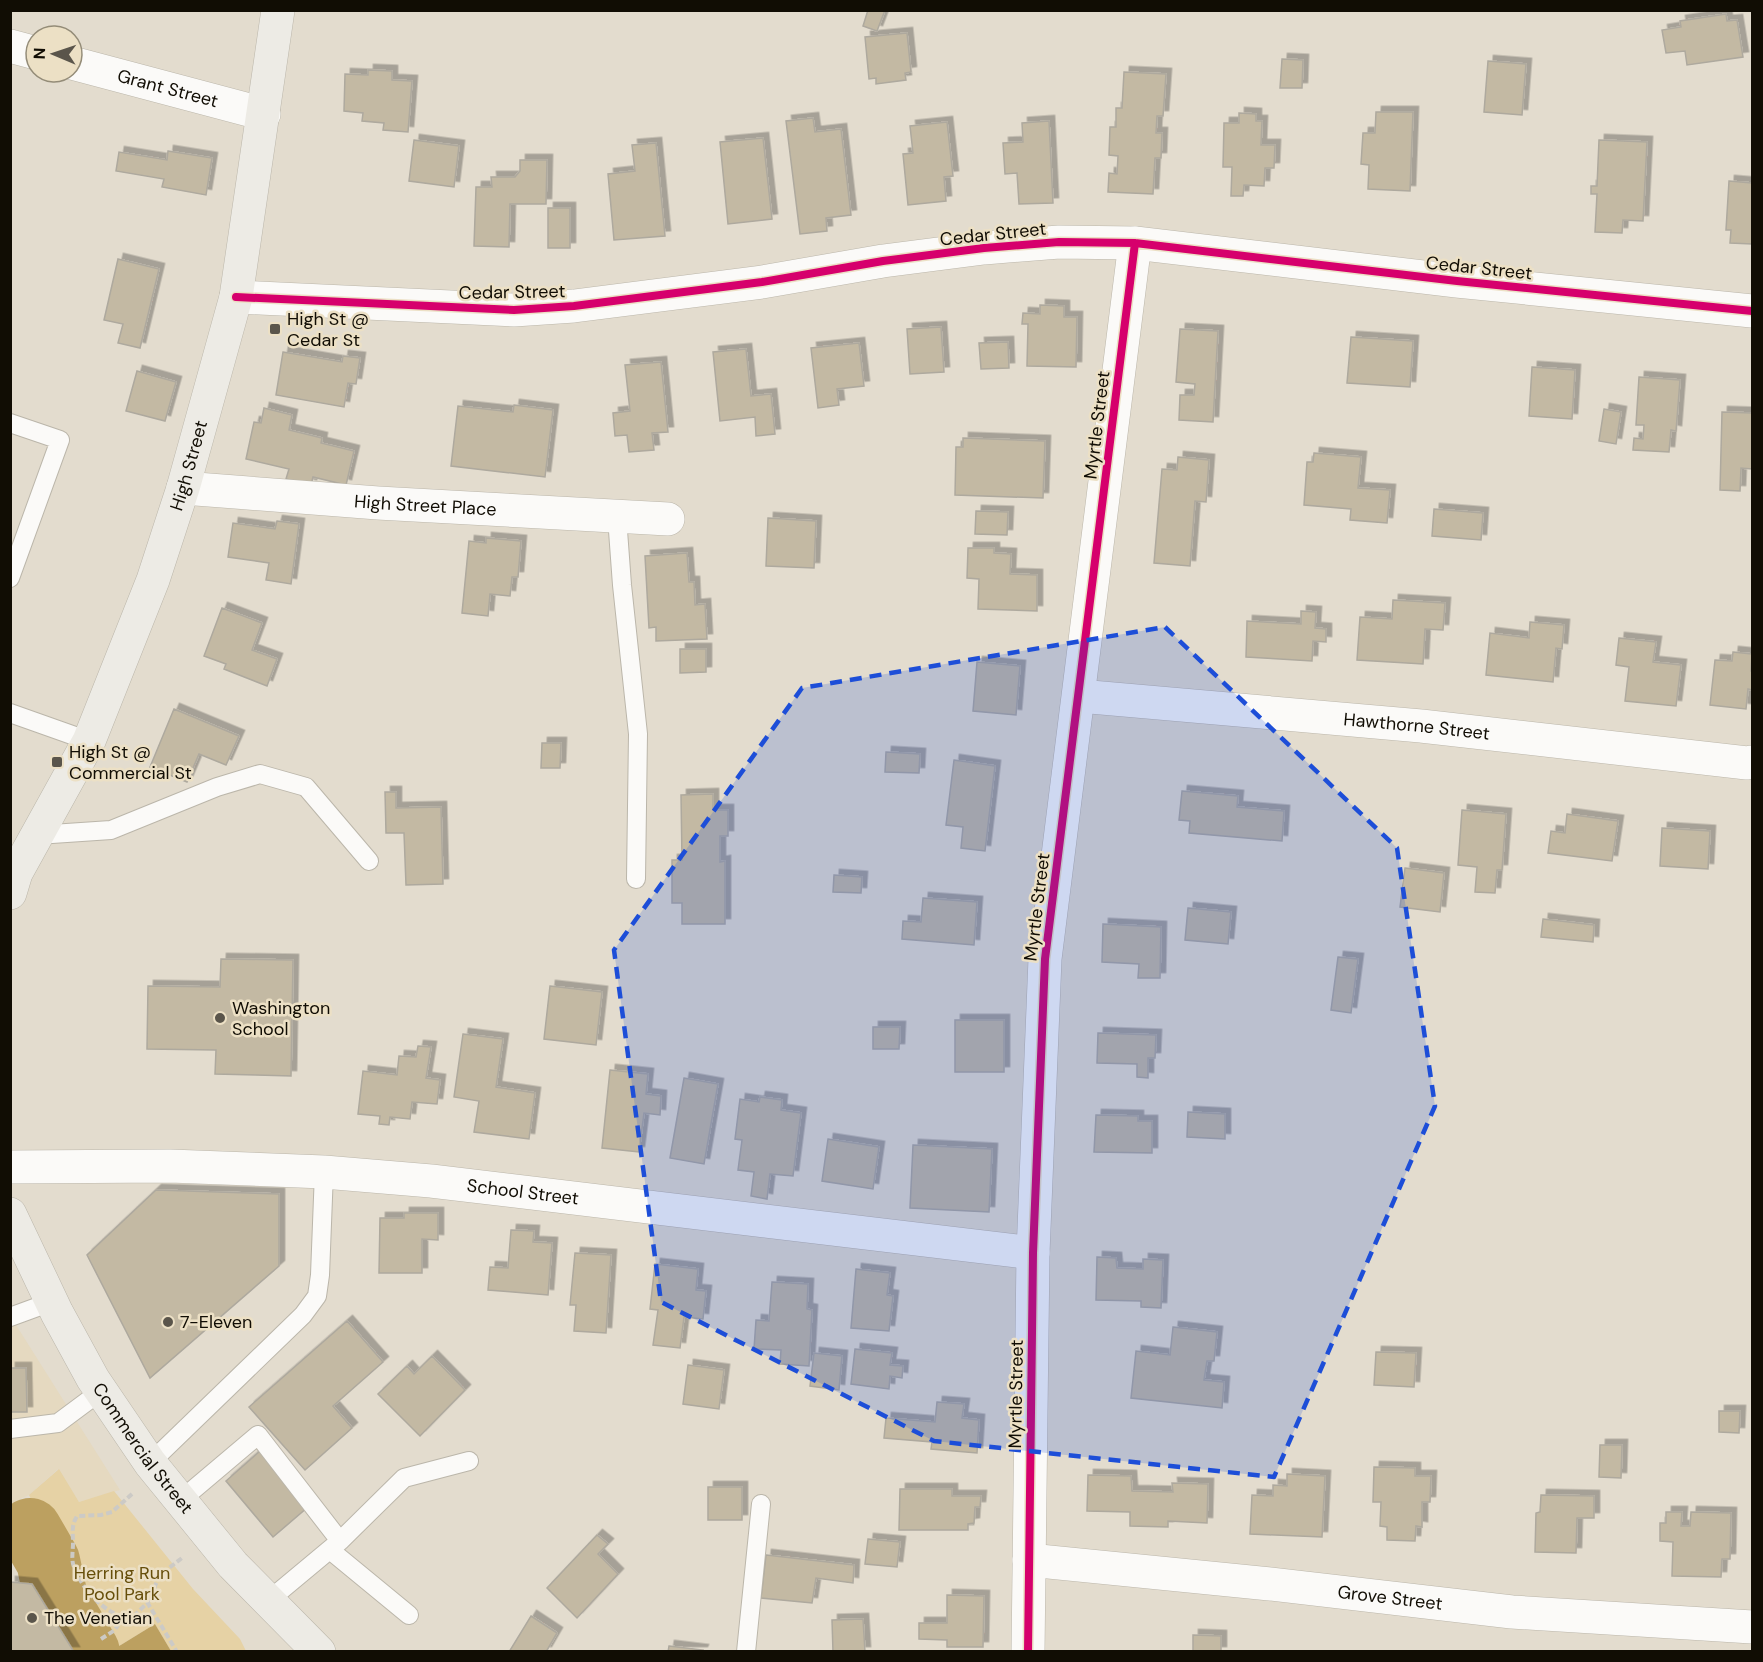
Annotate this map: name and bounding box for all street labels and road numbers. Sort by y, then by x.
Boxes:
street label: Grant Street [115,64,221,113]
street label: Cedar Street [939,216,1047,252]
street label: Cedar Street [1425,250,1533,286]
street label: Cedar Street [458,279,566,305]
street label: Myrtle Street [1078,369,1116,481]
street label: High Street [164,418,213,514]
street label: High Street Place [353,489,497,522]
street label: Hawthorne Street [1343,707,1491,746]
street label: Myrtle Street [1018,851,1056,963]
street label: School Street [466,1173,580,1211]
street label: Myrtle Street [1003,1339,1029,1449]
street label: Commercial Street [87,1378,198,1519]
street label: Grove Street [1336,1580,1444,1616]

